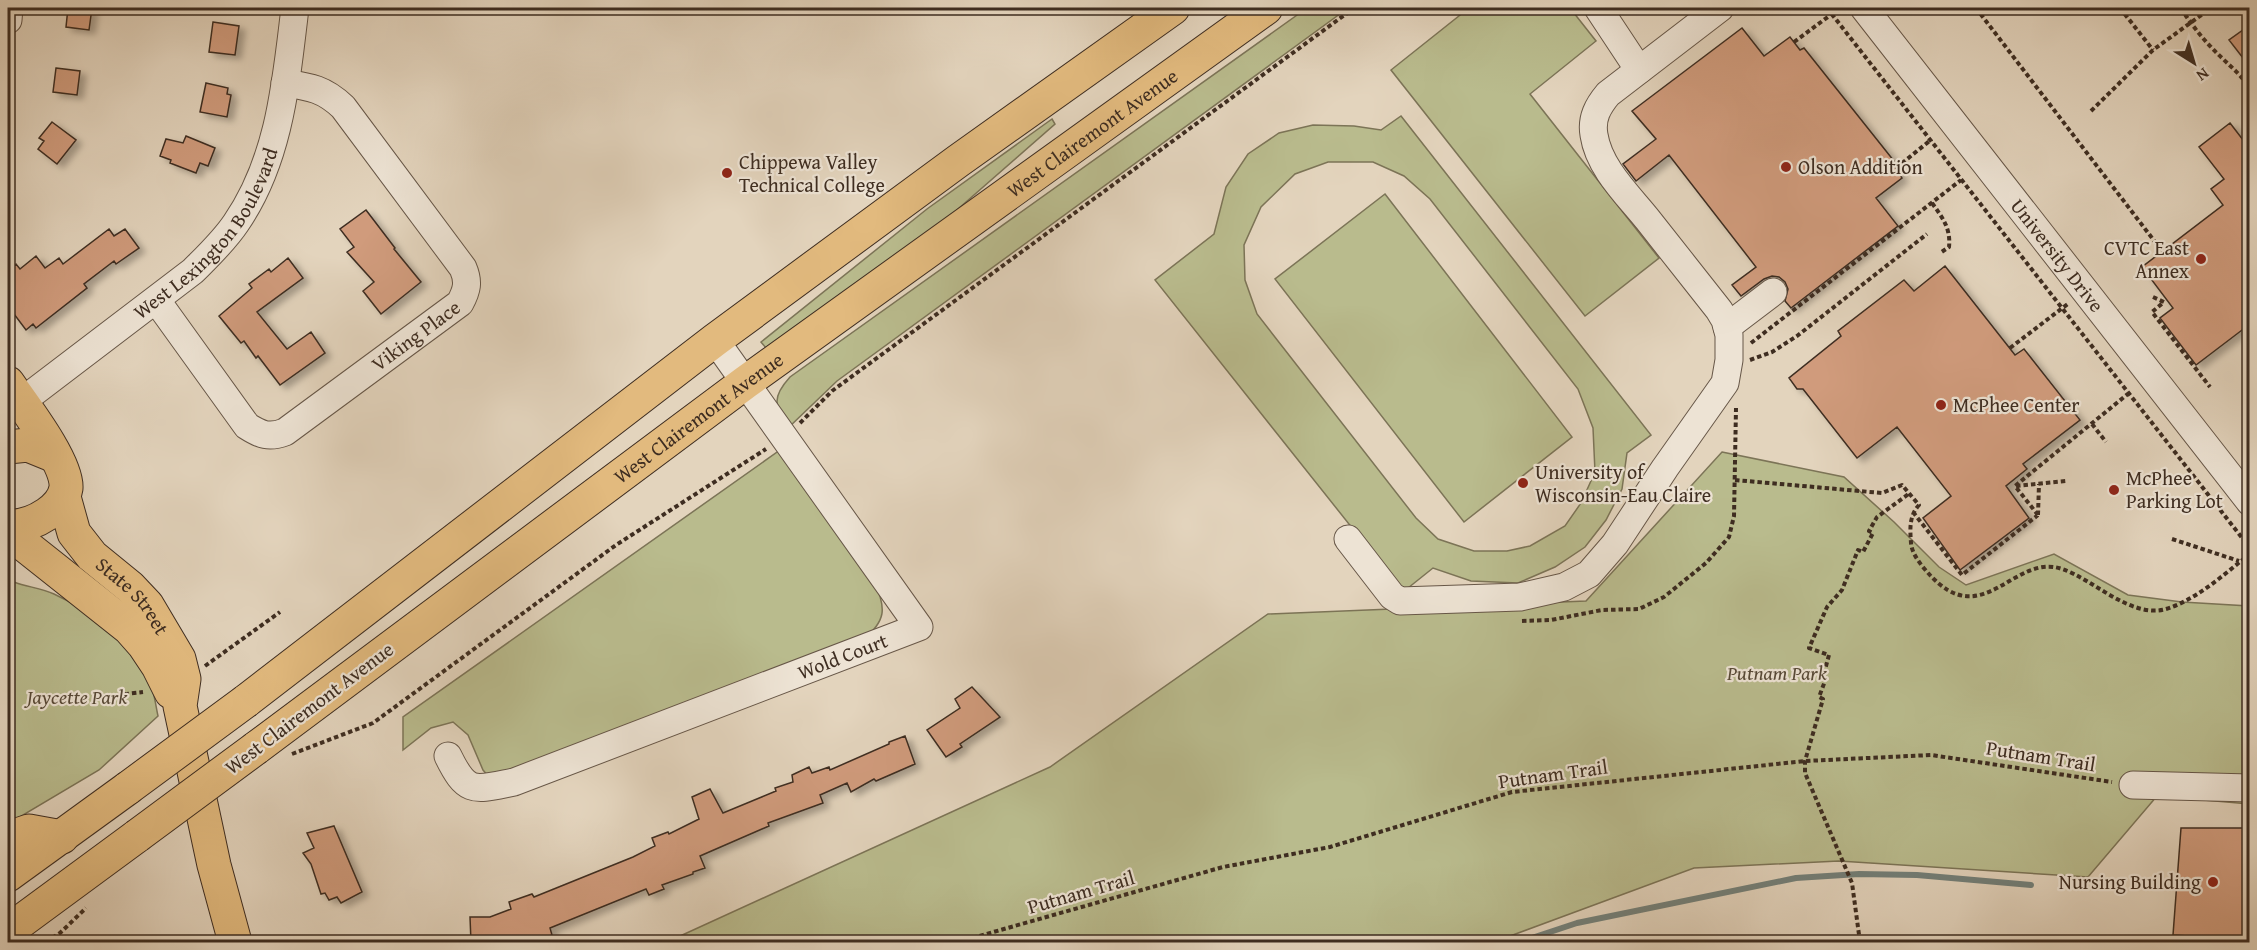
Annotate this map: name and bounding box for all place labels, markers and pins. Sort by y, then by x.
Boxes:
place label: Chippewa Valley Technical College [739,147,885,199]
place label: Olson Addition [1798,152,1923,181]
marker: Olson Addition [1779,160,1793,174]
marker: Chippewa Valley Technical College [720,166,734,180]
place label: CVTC East Annex [2104,233,2190,285]
marker: CVTC East Annex [2194,252,2208,266]
place label: McPhee Center [1953,390,2080,419]
marker: McPhee Center [1934,398,1948,412]
place label: University of Wisconsin-Eau Claire [1535,457,1711,509]
place label: McPhee Parking Lot [2126,463,2223,515]
marker: University of Wisconsin-Eau Claire [1516,476,1530,490]
marker: McPhee Parking Lot [2107,483,2121,497]
place label: Nursing Building [2059,867,2201,896]
marker: Nursing Building [2206,875,2220,889]

